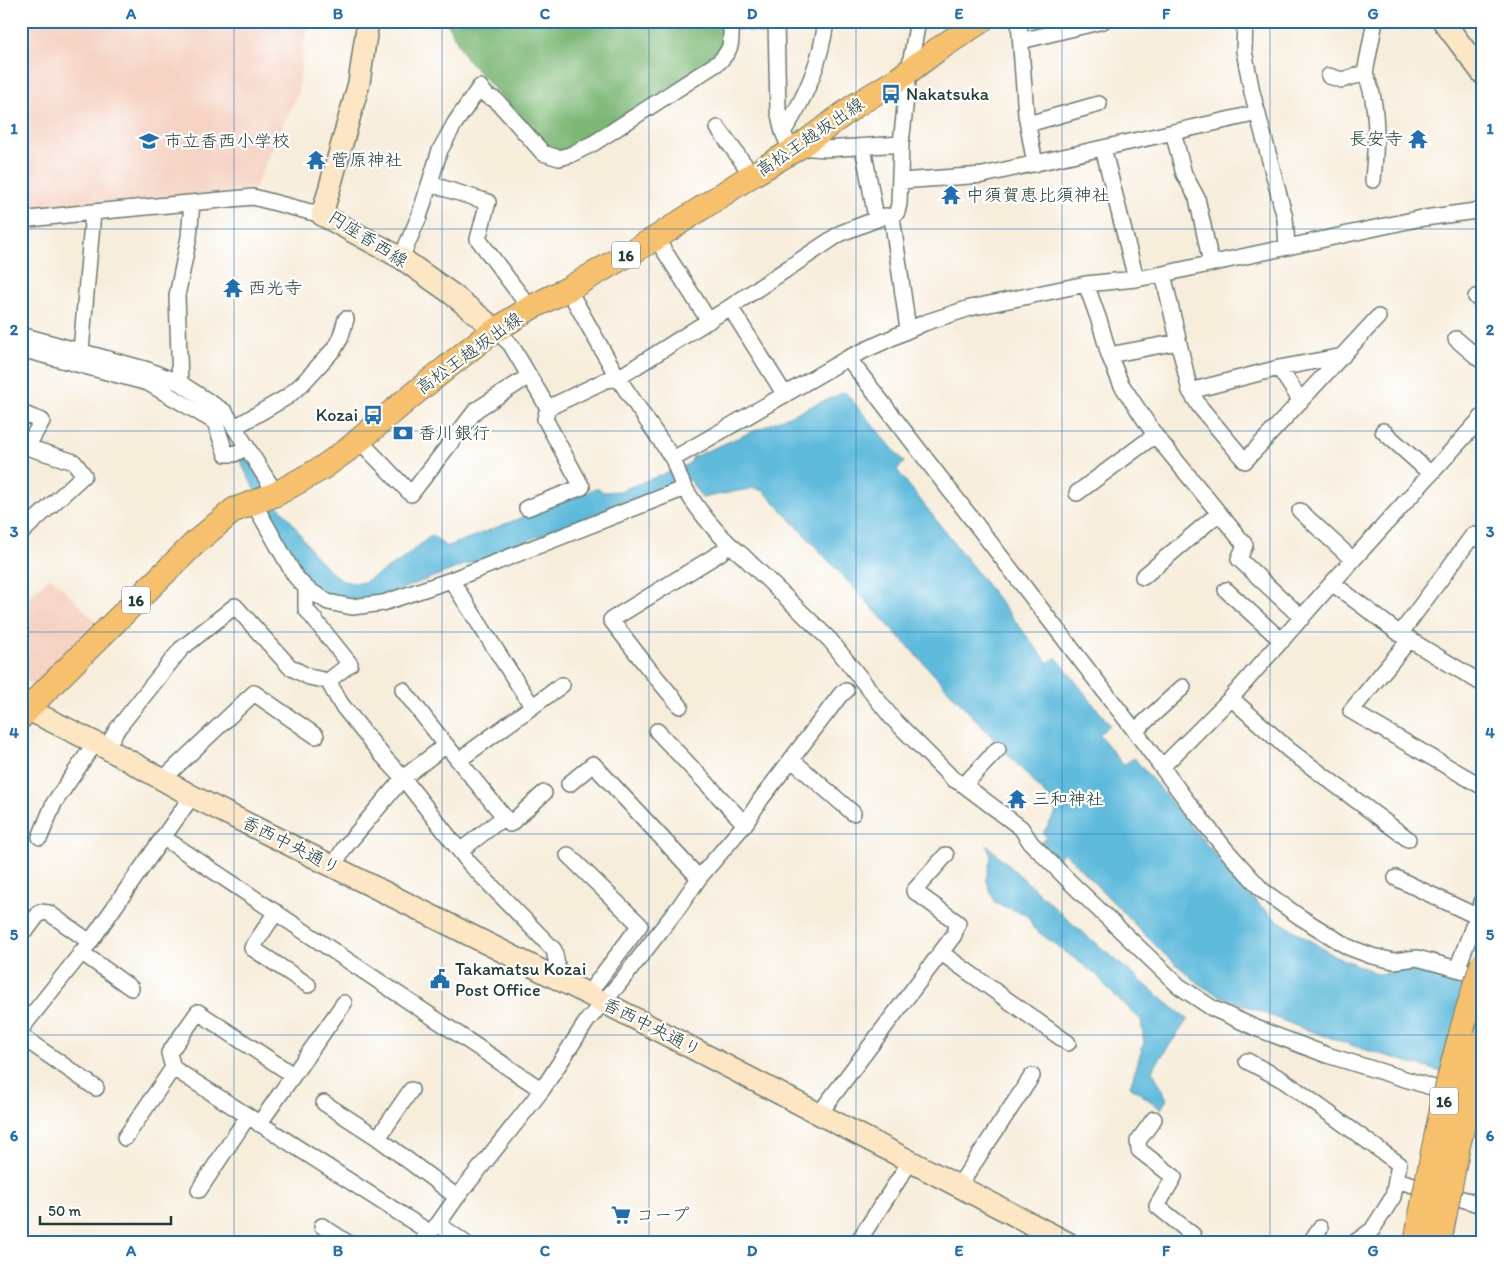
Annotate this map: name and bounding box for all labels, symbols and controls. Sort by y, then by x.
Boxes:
text: A [125,4,137,23]
text: B [333,4,344,23]
text: C [540,4,551,23]
text: D [747,4,758,23]
text: E [955,4,964,23]
text: F [1162,4,1171,23]
text: G [1367,4,1379,23]
bus stop icon: Nakatsuka [880,83,902,105]
place label: Nakatsuka [906,83,990,105]
street label: 高松王越坂出線 [752,93,868,181]
text: 1 [10,119,18,138]
text: 1 [1486,119,1494,138]
place label: 長安寺 [1349,128,1403,150]
temple icon: 長安寺 [1407,128,1429,150]
school or university icon: 市立香西小学校 [138,130,160,152]
place label: 市立香西小学校 [164,130,290,152]
temple icon: 菅原神社 [305,149,327,171]
place label: 菅原神社 [331,149,403,171]
temple icon: 中須賀恵比須神社 [940,184,962,206]
place label: 中須賀恵比須神社 [966,184,1110,206]
street label: 円座香西線 [324,206,412,272]
road number: 16 [612,242,640,268]
temple icon: 西光寺 [222,277,244,299]
place label: 西光寺 [248,277,302,299]
street label: 高松王越坂出線 [412,307,526,399]
text: 2 [10,320,19,339]
text: 2 [1486,320,1495,339]
place label: Kozai [316,404,358,426]
bus stop icon: Kozai [362,404,384,426]
bank icon: 香川銀行 [392,422,414,444]
place label: 香川銀行 [418,422,490,444]
text: 3 [10,522,19,541]
text: 3 [1486,522,1495,541]
road number: 16 [122,586,150,614]
text: 4 [9,723,19,742]
text: 4 [1485,723,1495,742]
temple icon: 三和神社 [1006,788,1028,810]
place label: 三和神社 [1032,788,1104,810]
street label: 香西中央通り [238,811,344,879]
text: 5 [10,925,19,944]
text: 5 [1486,925,1495,944]
place label: Takamatsu Kozai Post Office [455,958,586,1001]
public building icon: Takamatsu Kozai Post Office [429,968,451,990]
street label: 香西中央通り [599,993,705,1061]
road number: 16 [1430,1088,1458,1114]
text: 6 [10,1126,19,1145]
text: 6 [1486,1126,1495,1145]
scale bar [40,1194,171,1226]
text: 50 m [48,1202,81,1220]
supermarket icon: コープ [610,1204,632,1226]
place label: コープ [636,1204,689,1226]
text: A [125,1241,137,1260]
text: B [333,1241,344,1260]
text: C [540,1241,551,1260]
text: D [747,1241,758,1260]
text: E [955,1241,964,1260]
text: F [1162,1241,1171,1260]
text: G [1367,1241,1379,1260]

